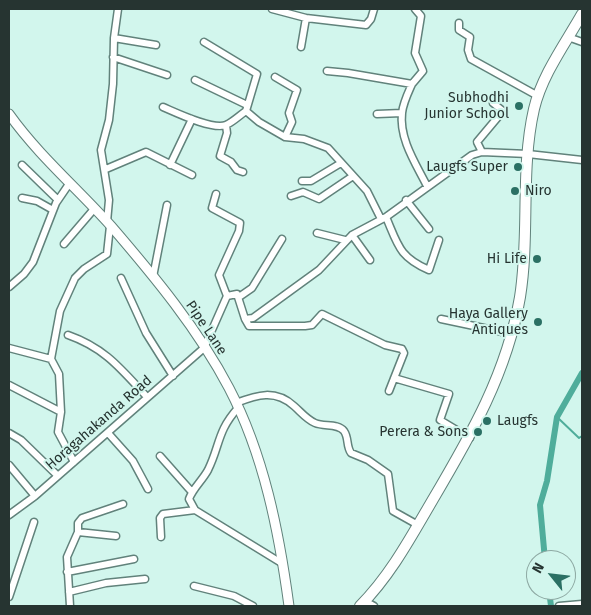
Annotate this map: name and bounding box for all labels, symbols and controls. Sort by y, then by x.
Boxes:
place label: Subhodhi Junior School [424,90,509,122]
marker: Subhodhi Junior School [513,100,525,112]
place label: Laugfs Super [426,159,508,175]
marker: Laugfs Super [512,161,524,173]
place label: Niro [525,183,552,199]
marker: Niro [509,185,521,197]
place label: Hi Life [487,251,527,267]
marker: Hi Life [531,253,543,265]
street label: Pipe Lane [182,298,230,358]
place label: Haya Gallery Antiques [449,306,528,338]
marker: Haya Gallery Antiques [532,316,544,328]
street label: Horagahakanda Road [42,372,156,474]
place label: Laugfs [497,413,538,429]
marker: Laugfs [481,415,493,427]
place label: Perera & Sons [379,424,468,440]
marker: Perera & Sons [472,426,484,438]
north arrow [526,550,576,600]
text: N [529,560,548,576]

